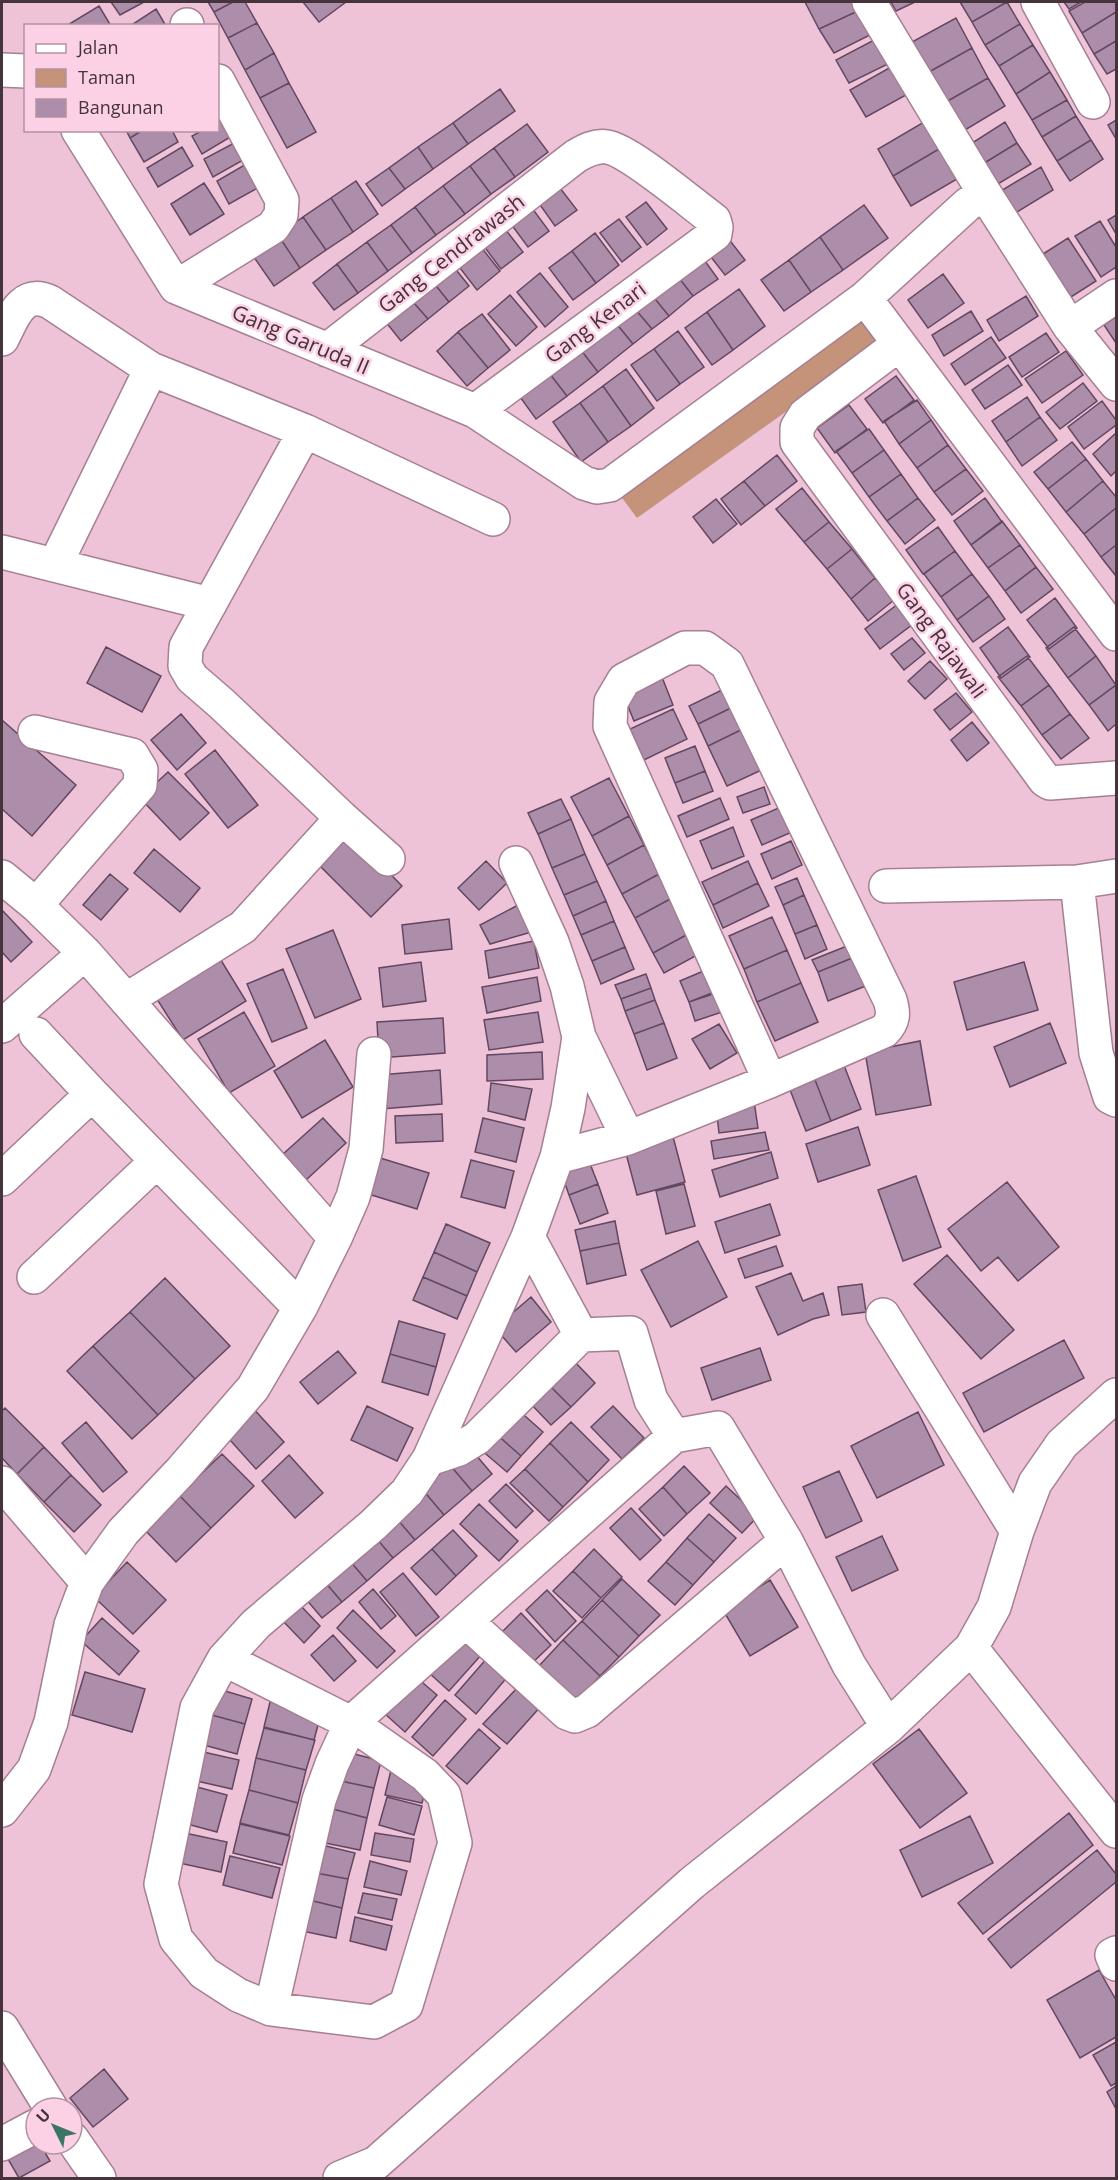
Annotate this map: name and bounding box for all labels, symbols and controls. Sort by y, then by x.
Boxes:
legend [24,24,219,132]
text: Jalan [76,35,118,59]
text: Taman [78,65,136,89]
text: Bangunan [78,95,164,119]
street label: Gang Cendrawash [372,187,530,319]
street label: Gang Kenari [539,275,651,369]
street label: Gang Garuda II [228,297,374,381]
street label: Gang Rajawali [890,576,994,704]
north arrow [24,2096,84,2156]
text: U [31,2104,55,2128]

